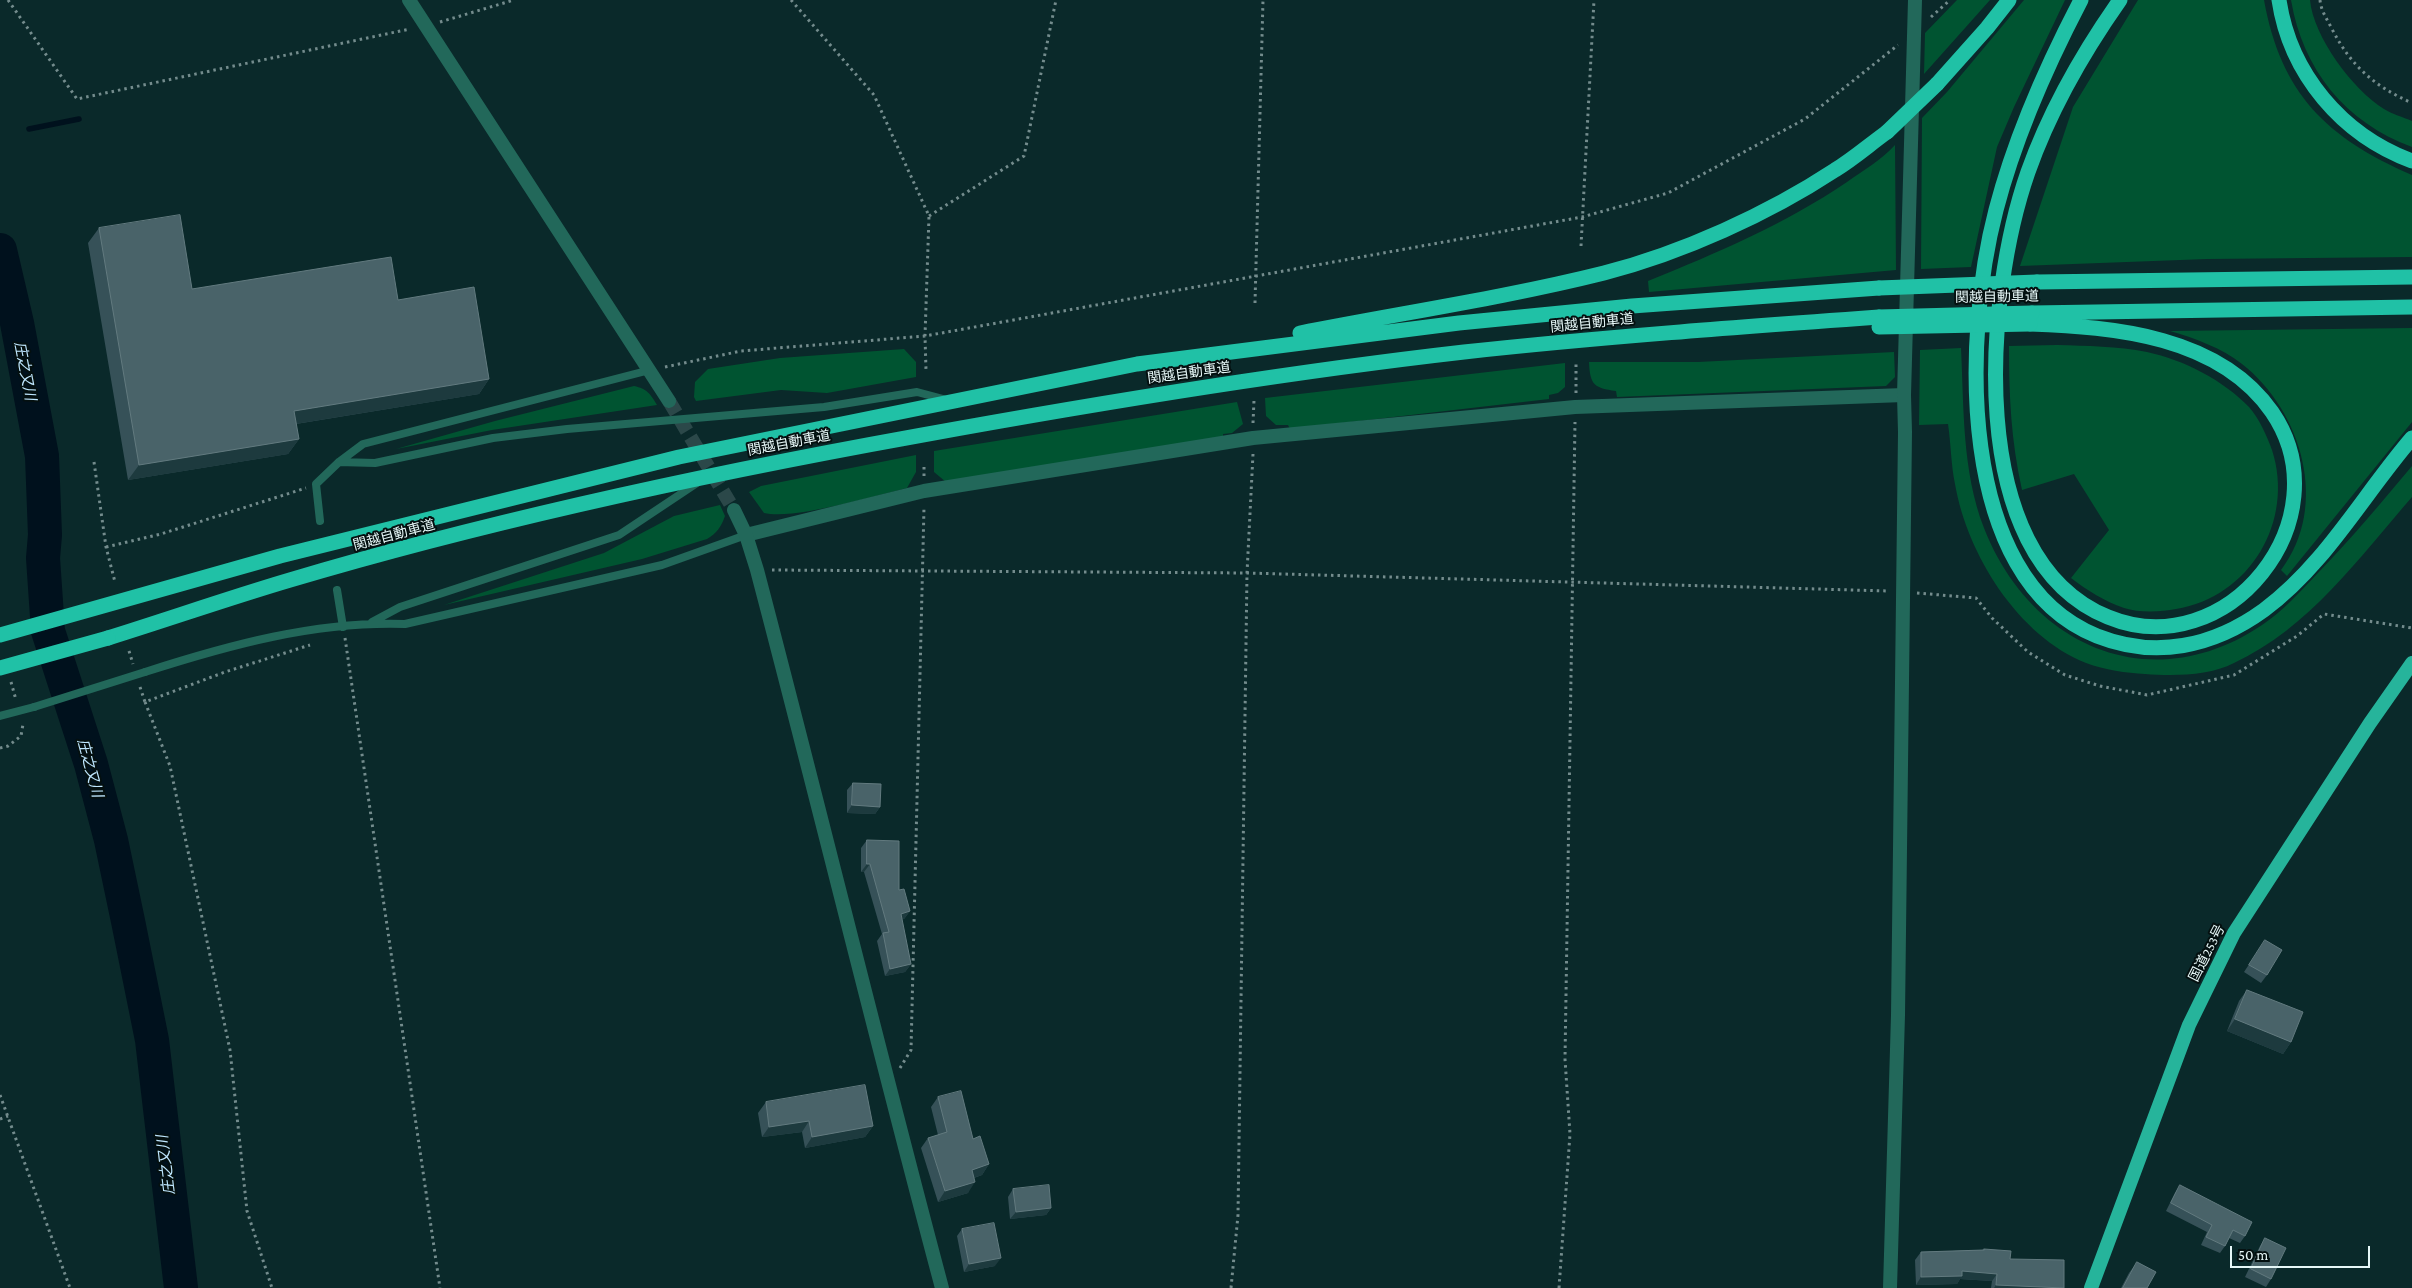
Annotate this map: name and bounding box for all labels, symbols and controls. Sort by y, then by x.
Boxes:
street label: 関越自動車道 [1955,288,2039,306]
street label: 関越自動車道 [1549,310,1635,336]
water label: 庄之又川 [10,340,40,402]
street label: 関越自動車道 [1146,359,1232,387]
street label: 関越自動車道 [746,427,832,459]
street label: 関越自動車道 [351,516,437,554]
water label: 庄之又川 [74,737,106,799]
street label: 国道253号 [2186,922,2228,984]
water label: 庄之又川 [153,1134,179,1196]
scale bar [2232,1236,2372,1268]
text: 50 m [2238,1247,2268,1263]

